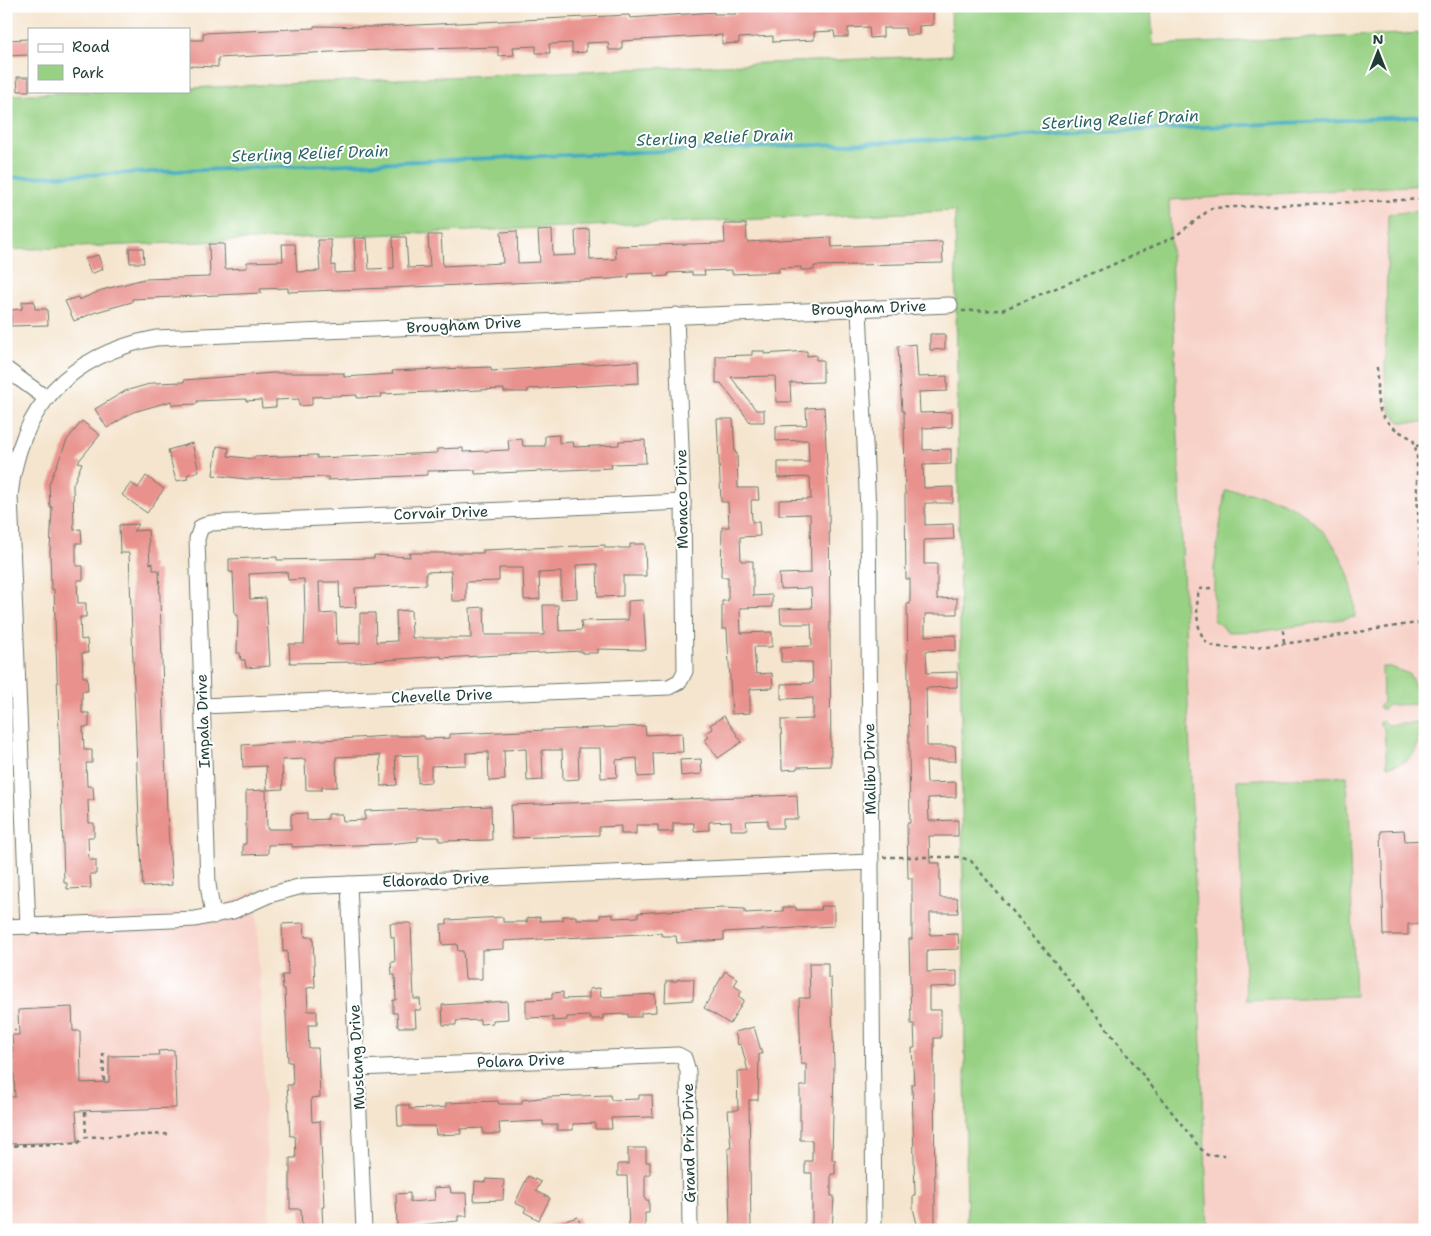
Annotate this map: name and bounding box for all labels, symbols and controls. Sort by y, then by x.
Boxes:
legend [28,28,190,92]
north arrow [1354,28,1404,78]
text: N [1372,30,1384,48]
text: Road [72,37,110,57]
text: Park [72,63,104,83]
water label: Sterling Relief Drain [1041,105,1199,134]
water label: Sterling Relief Drain [636,124,794,151]
water label: Sterling Relief Drain [231,140,389,167]
street label: Brougham Drive [811,296,927,320]
street label: Brougham Drive [406,312,522,338]
street label: Monaco Drive [671,449,693,549]
street label: Corvair Drive [393,501,489,525]
street label: Impala Drive [191,674,215,768]
street label: Chevelle Drive [391,684,493,708]
street label: Malibu Drive [859,723,881,815]
street label: Eldorado Drive [382,868,490,892]
street label: Mustang Drive [344,1004,370,1110]
street label: Polara Drive [477,1049,565,1073]
street label: Grand Prix Drive [678,1083,700,1203]

